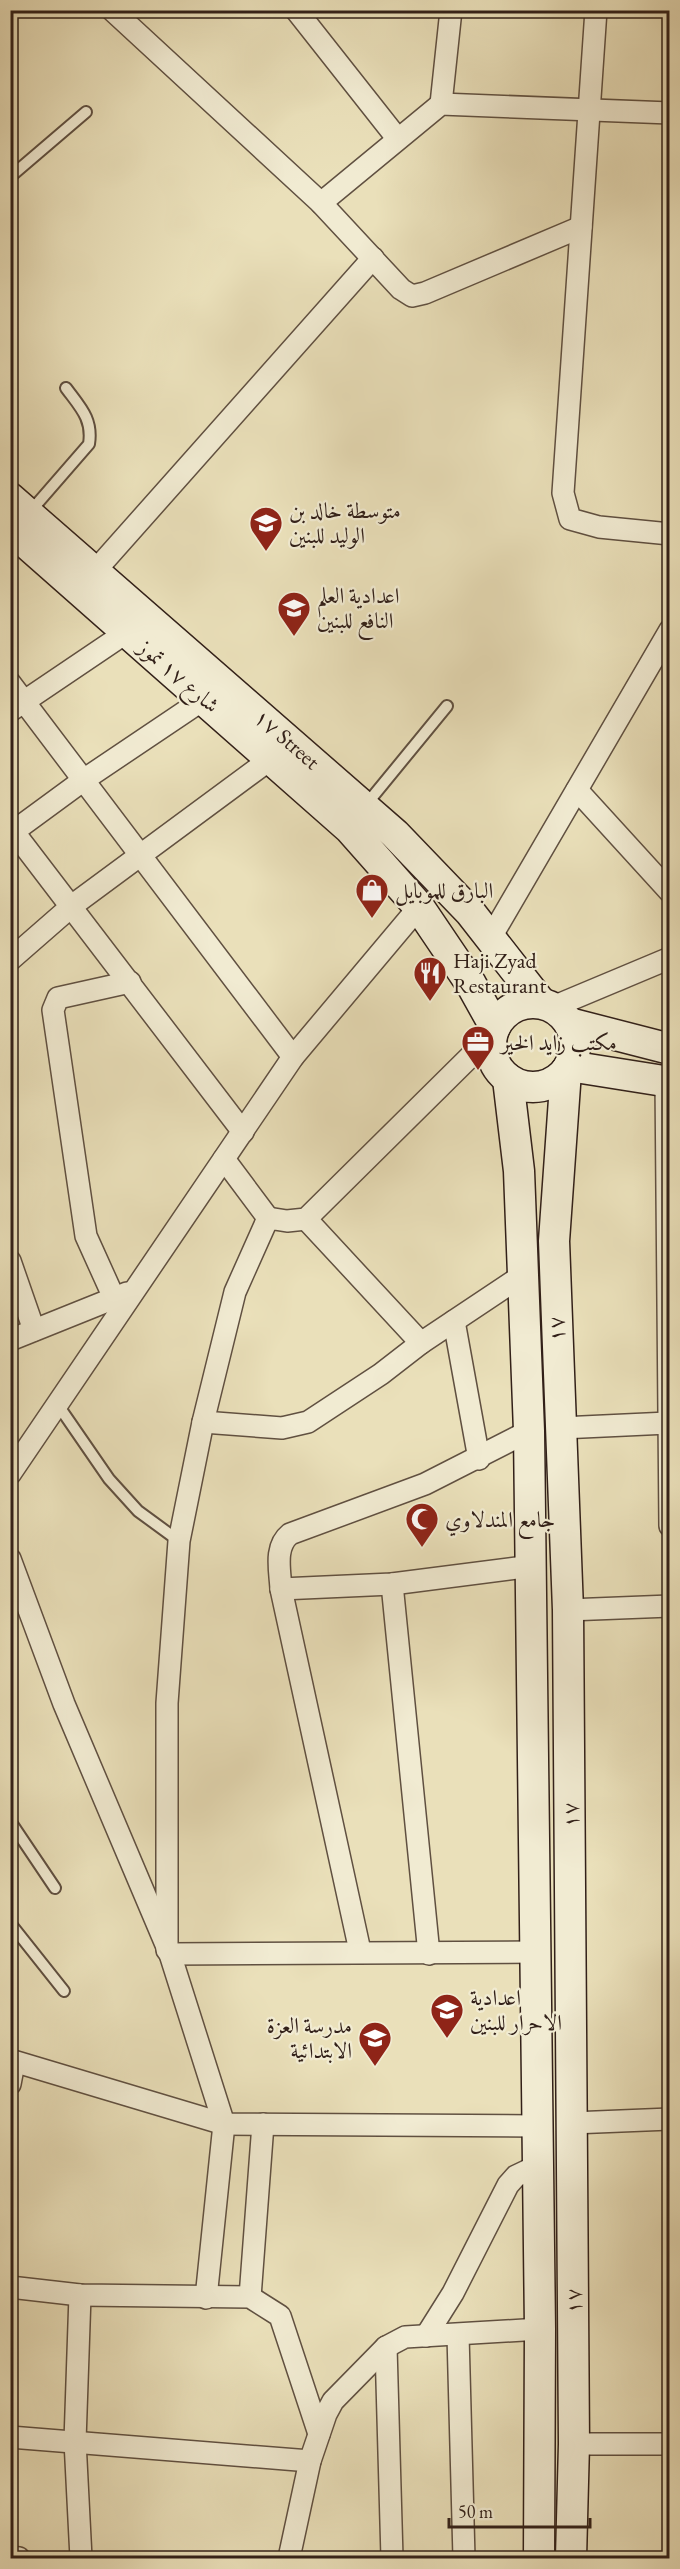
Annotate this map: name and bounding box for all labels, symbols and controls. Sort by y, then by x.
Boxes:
place label: متوسطة خالد بن الوليد للبنين [289,496,401,550]
school or university icon: متوسطة خالد بن الوليد للبنين [248,505,284,552]
place label: اعدادية العلم النافع للبنين [317,581,400,640]
school or university icon: اعدادية العلم النافع للبنين [276,590,312,637]
street label: شارع ١٧ تموز [128,631,226,722]
street label: ١٧ Street [248,702,326,776]
shop icon: البارق للموبايل [354,872,390,919]
place label: البارق للموبايل [395,876,493,906]
place label: Haji Zyad Restaurant [453,946,546,1000]
restaurant icon: Haji Zyad Restaurant [412,955,448,1002]
office icon: مكتب زايد الخير [460,1024,496,1071]
place label: مكتب زايد الخير [499,1028,617,1057]
street label: ١٧ [541,1316,571,1342]
mosque icon: جامع المندلاوي [404,1501,440,1548]
place label: جامع المندلاوي [445,1505,555,1539]
street label: ١٧ [556,1802,585,1828]
place label: اعدادية الاحرار للبنين [470,1983,562,2037]
school or university icon: اعدادية الاحرار للبنين [429,1992,465,2039]
place label: مدرسة العزة الابتدائية [267,2011,352,2065]
school or university icon: مدرسة العزة الابتدائية [357,2020,393,2067]
street label: ١٧ [559,2288,588,2314]
scale bar [449,2491,590,2529]
text: 50 m [458,2500,493,2523]

